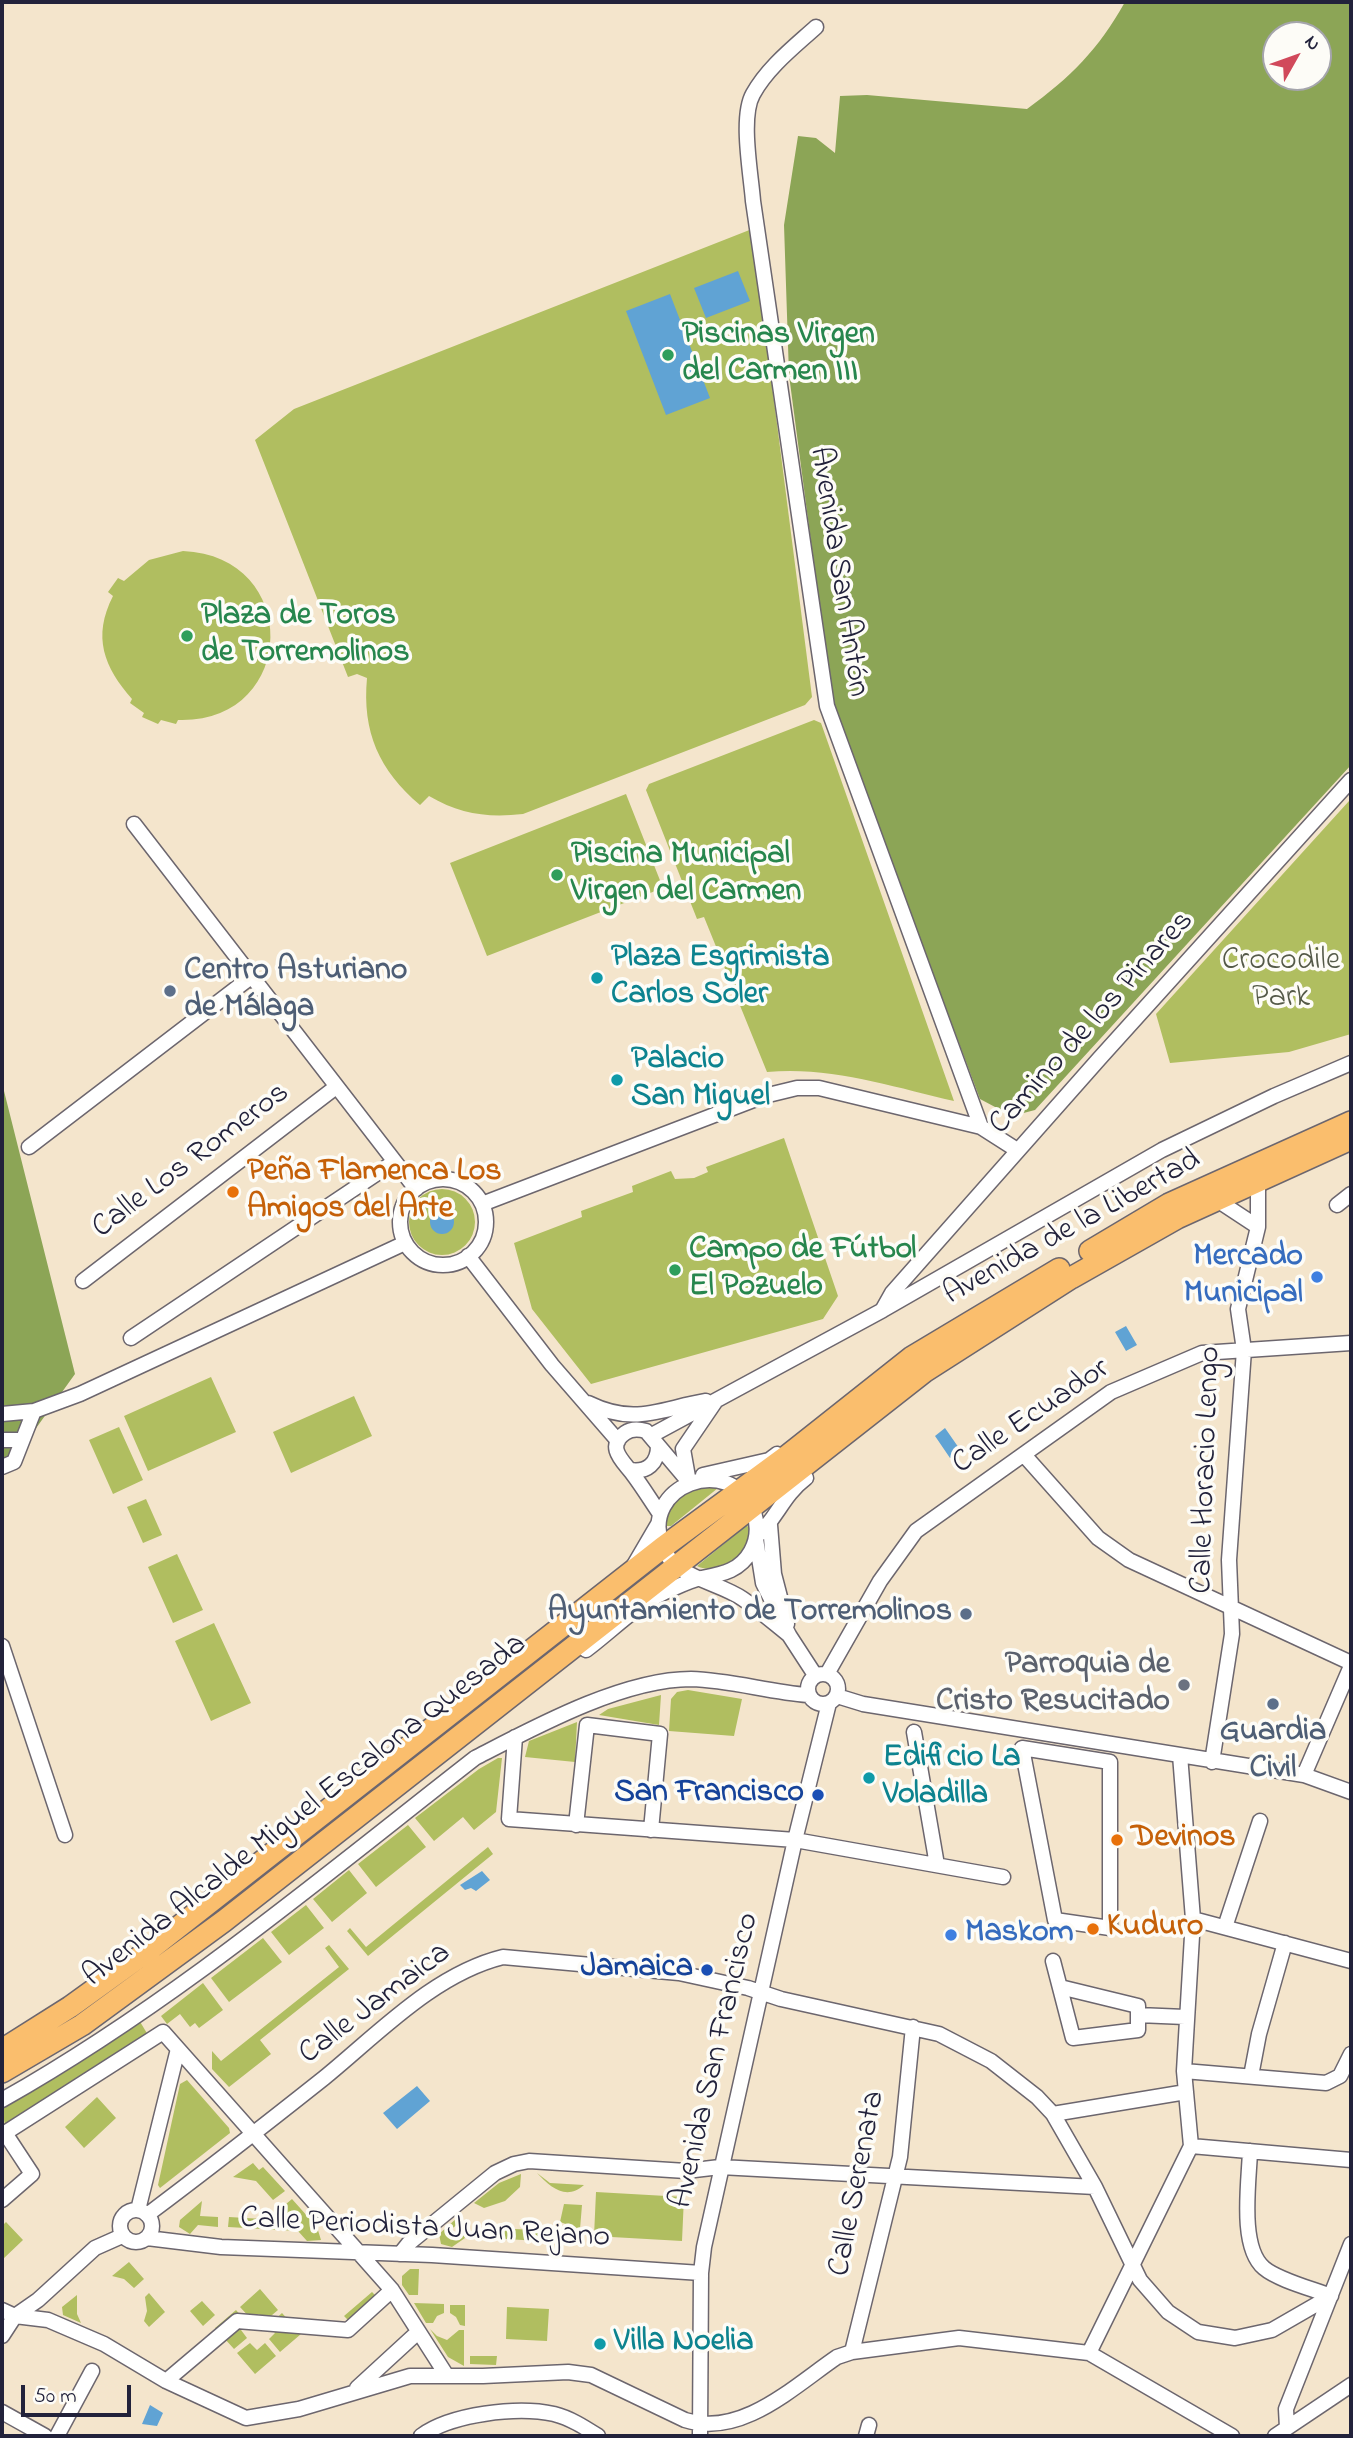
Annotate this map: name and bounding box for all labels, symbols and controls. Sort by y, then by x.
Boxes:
north arrow [1262,21,1332,91]
text: N [1297,30,1326,57]
place label: Piscinas Virgen del Carmen III [682,318,875,393]
marker: Piscinas Virgen del Carmen III [660,347,676,363]
street label: Avenida San Antón [798,444,876,700]
place label: Plaza de Toros de Torremolinos [201,599,410,674]
marker: Plaza de Toros de Torremolinos [179,628,195,644]
place label: Piscina Municipal Virgen del Carmen [571,838,801,913]
marker: Piscina Municipal Virgen del Carmen [549,867,565,883]
street label: Camino de los Pinares [982,904,1204,1144]
place label: Plaza Esgrimista Carlos Soler [611,941,830,1016]
park label: Crocodile Park [1222,944,1340,1019]
place label: Centro Asturiano de Málaga [184,954,407,1029]
marker: Plaza Esgrimista Carlos Soler [589,970,605,986]
marker: Centro Asturiano de Málaga [162,983,178,999]
place label: Palacio San Miguel [631,1043,770,1118]
marker: Palacio San Miguel [609,1072,625,1088]
street label: Calle Los Romeros [86,1075,298,1249]
street label: Avenida de la Libertad [938,1142,1208,1316]
place label: Peña Flamenca Los Amigos del Arte [247,1155,502,1230]
marker: Peña Flamenca Los Amigos del Arte [225,1184,241,1200]
place label: Campo de Fútbol El Pozuelo [689,1233,916,1308]
place label: Mercado Municipal [1184,1240,1303,1315]
marker: Campo de Fútbol El Pozuelo [667,1262,683,1278]
marker: Mercado Municipal [1309,1269,1325,1285]
street label: Calle Horacio Lengo [1184,1345,1232,1595]
street label: Calle Ecuador [946,1351,1118,1485]
place label: Ayuntamiento de Torremolinos [548,1595,952,1633]
marker: Ayuntamiento de Torremolinos [958,1606,974,1622]
street label: Avenida Alcalde Miguel Escalona Quesada [77,1627,535,1997]
place label: Parroquia de Cristo Resucitado [936,1648,1170,1723]
marker: Parroquia de Cristo Resucitado [1176,1677,1192,1693]
marker: Guardia Civil [1265,1696,1281,1712]
place label: Guardia Civil [1220,1715,1326,1790]
place label: Edificio La Voladilla [883,1741,1020,1816]
marker: Edificio La Voladilla [861,1770,877,1786]
place label: San Francisco [614,1776,804,1814]
marker: San Francisco [810,1787,826,1803]
place label: Devinos [1131,1821,1236,1859]
marker: Devinos [1109,1832,1125,1848]
street label: Avenida San Francisco [664,1910,770,2212]
place label: Kuduro [1107,1910,1203,1948]
place label: Maskom [965,1916,1073,1954]
marker: Kuduro [1085,1921,1101,1937]
marker: Maskom [943,1927,959,1943]
street label: Calle Jamaica [292,1935,460,2075]
place label: Jamaica [581,1951,693,1989]
marker: Jamaica [699,1962,715,1978]
street label: Calle Serenata [822,2088,896,2280]
street label: Calle Periodista Juan Rejano [239,2201,611,2259]
place label: Villa Noelia [614,2325,753,2363]
marker: Villa Noelia [592,2336,608,2352]
scale bar [24,2372,135,2416]
text: 50 m [34,2382,77,2412]

